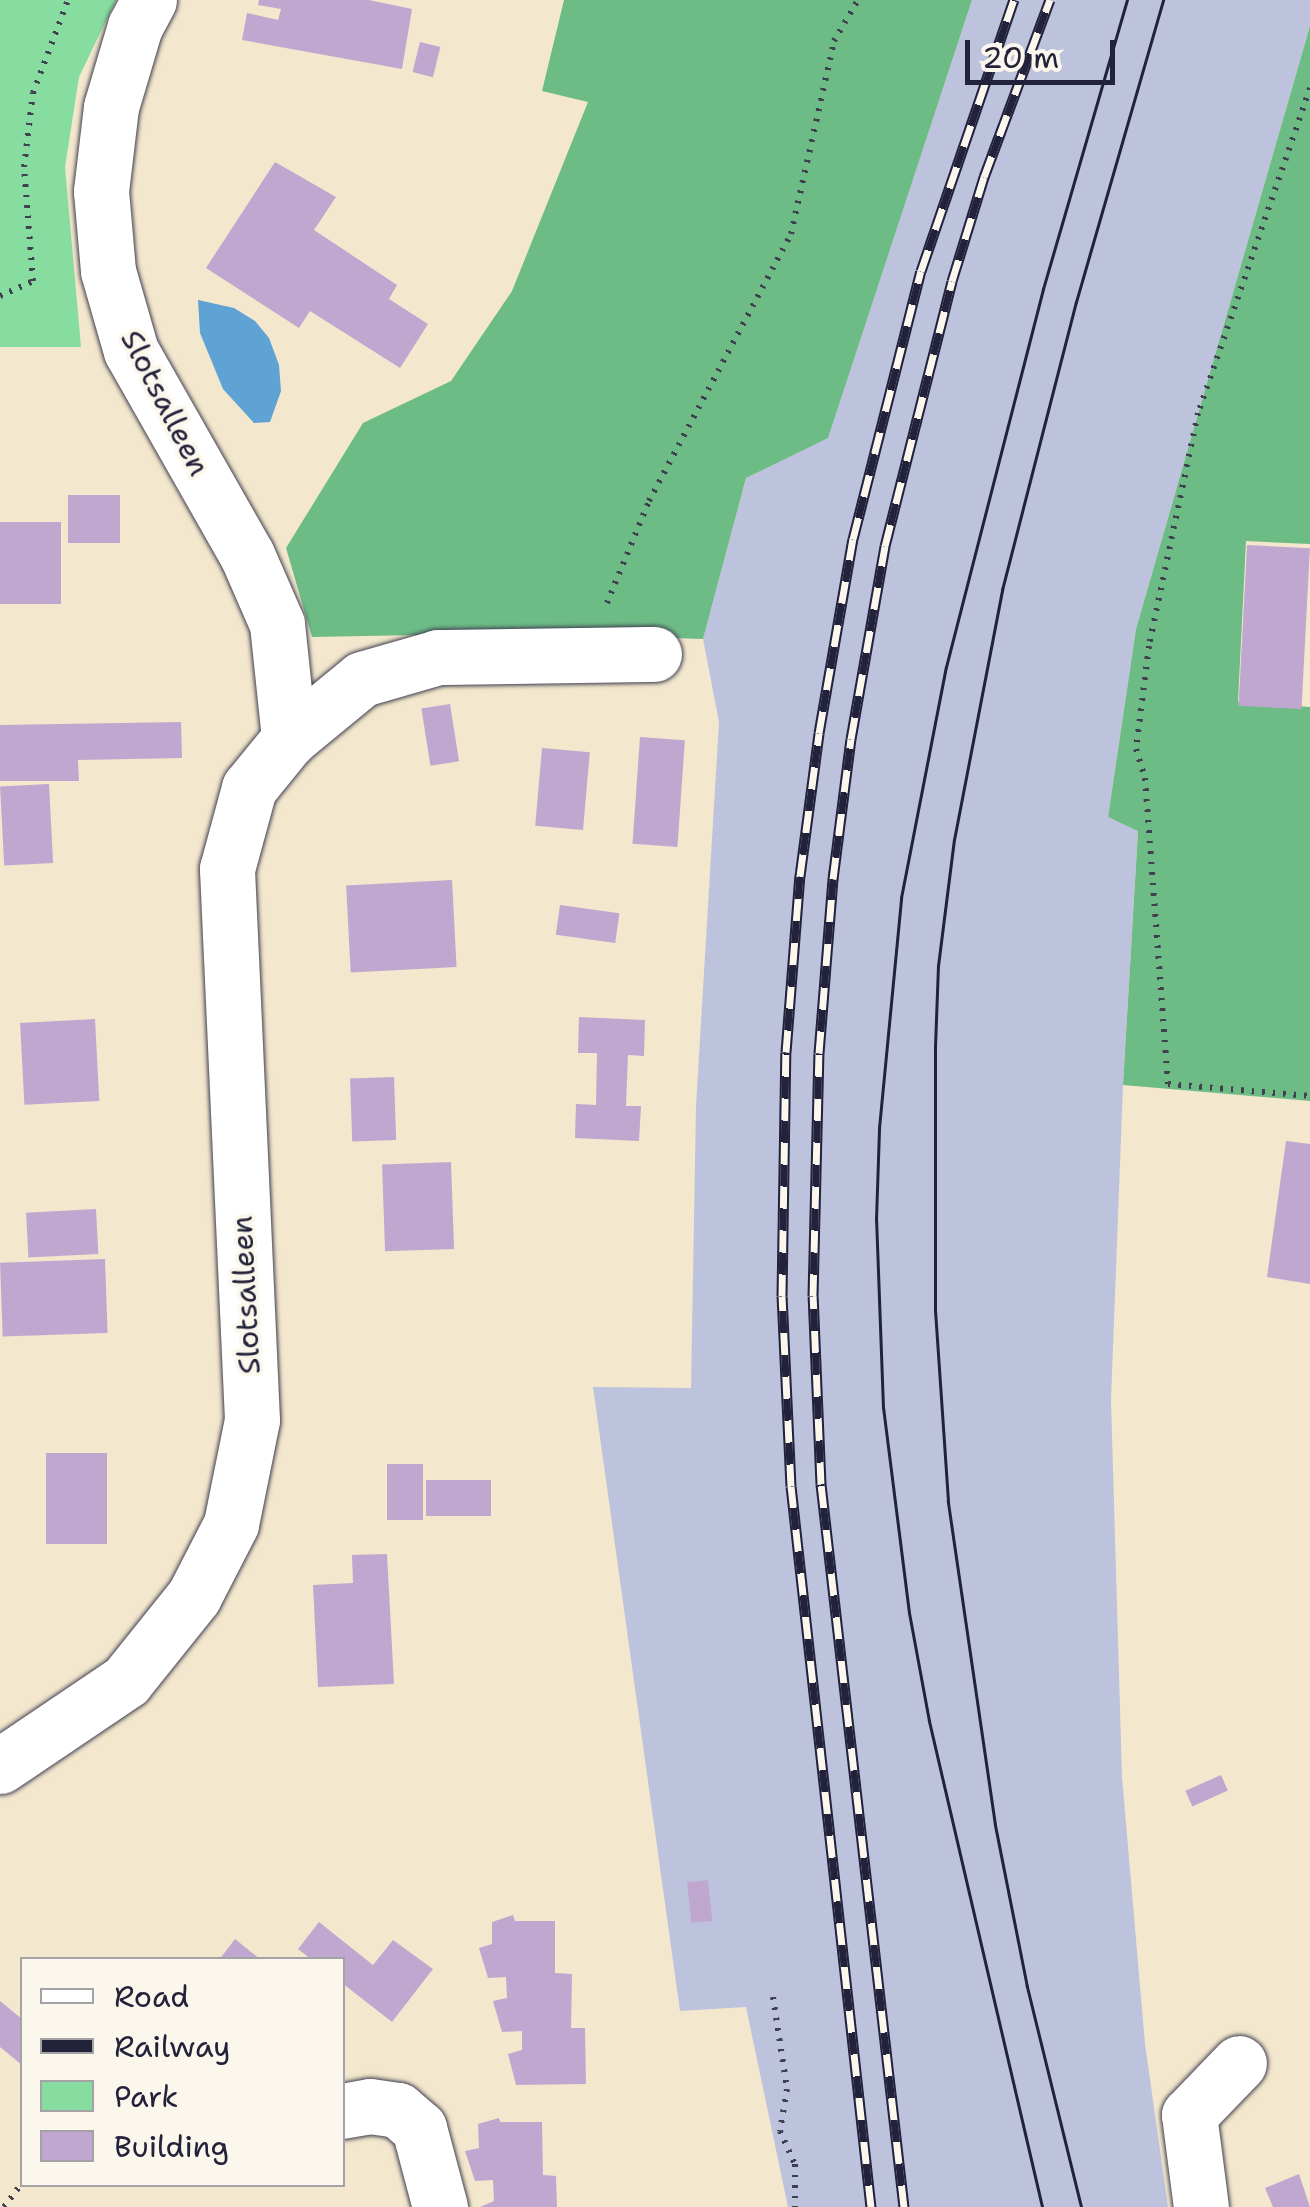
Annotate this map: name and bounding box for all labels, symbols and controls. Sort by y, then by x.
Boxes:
scale bar [970,20,1120,82]
text: 20 m [982,37,1059,78]
street label: Slotsalleen [113,324,217,482]
street label: Slotsalleen [224,1215,268,1375]
legend [20,1957,345,2187]
text: Road [114,1976,189,2017]
text: Railway [114,2026,230,2067]
text: Park [114,2076,178,2117]
text: Building [114,2126,229,2167]

